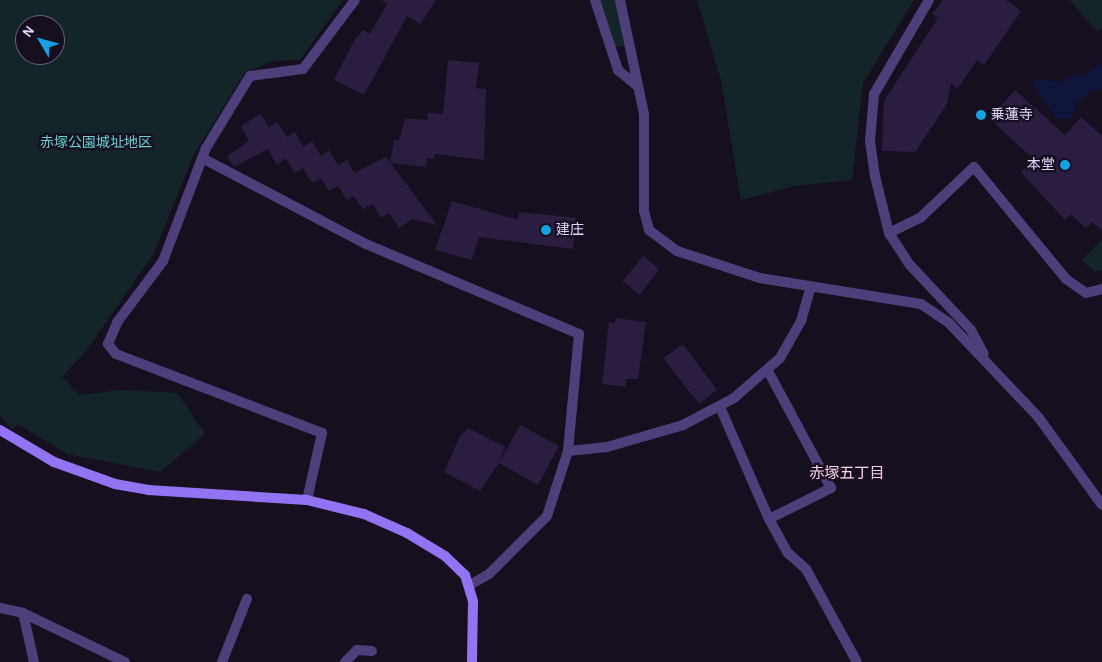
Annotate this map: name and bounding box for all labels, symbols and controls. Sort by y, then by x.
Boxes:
north arrow [15,15,65,65]
text: N [20,23,37,40]
place label: 乗蓮寺 [991,107,1033,123]
marker: 乗蓮寺 [975,109,987,121]
park label: 赤塚公園城址地区 [40,135,152,151]
place label: 本堂 [1027,157,1055,173]
marker: 本堂 [1059,159,1071,171]
place label: 建庄 [556,222,584,238]
marker: 建庄 [540,224,552,236]
district label: 赤塚五丁目 [810,465,884,483]

